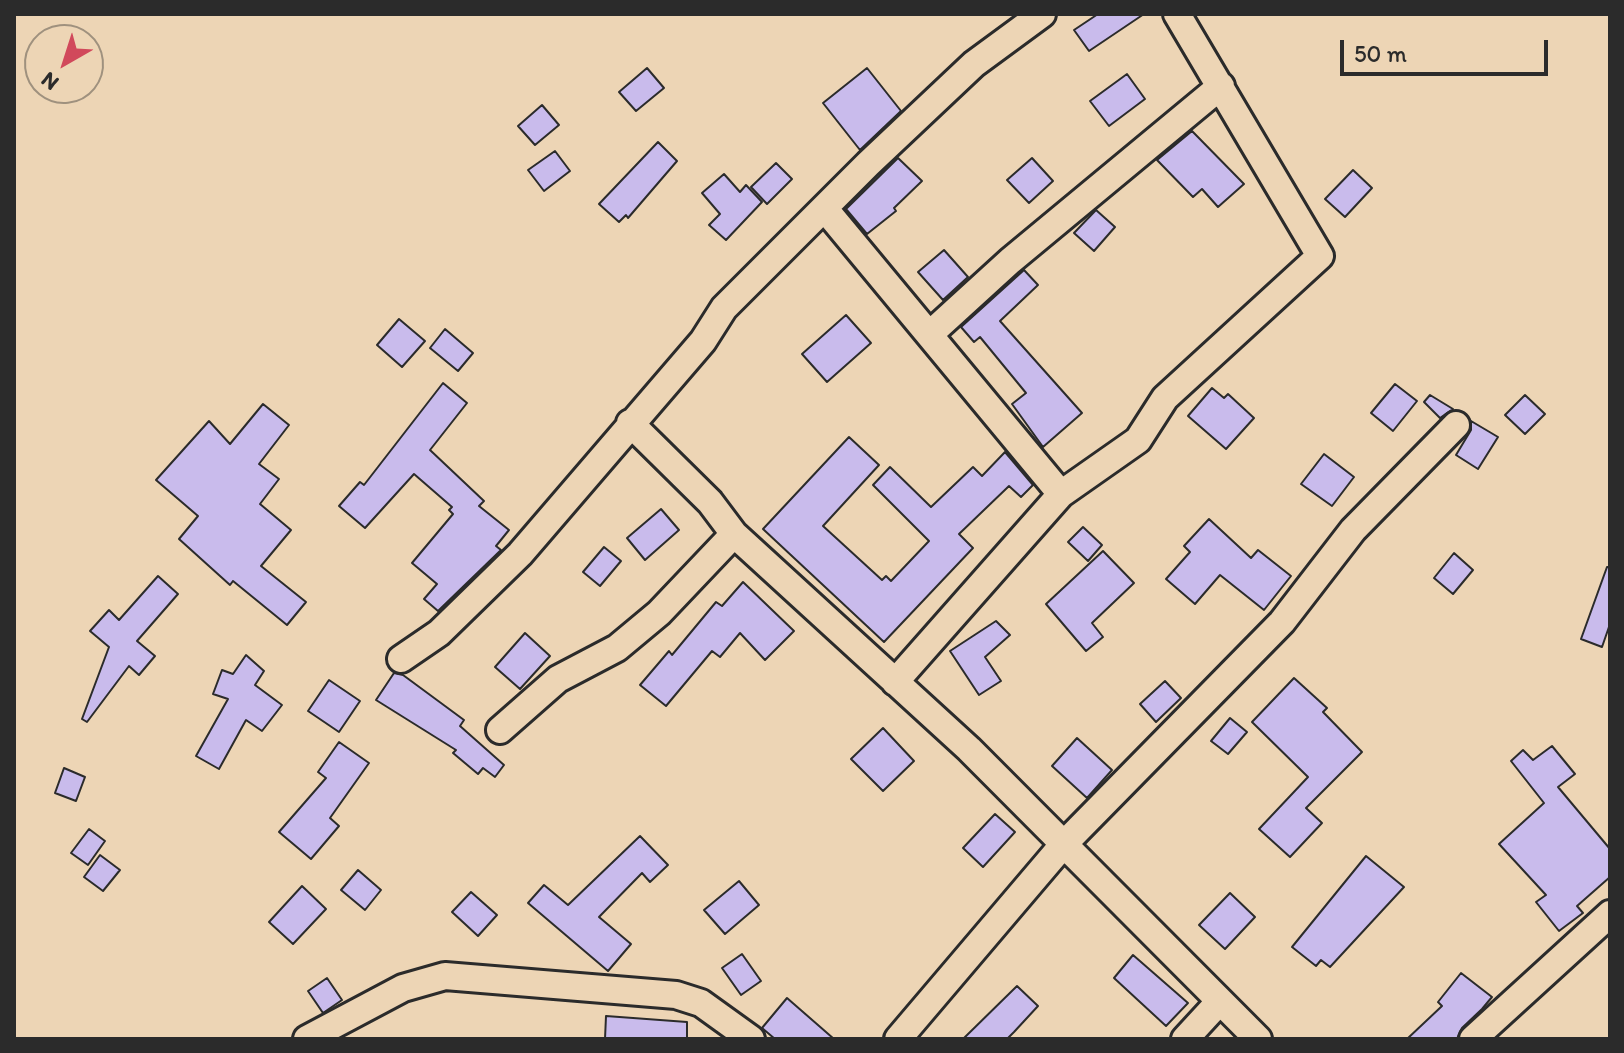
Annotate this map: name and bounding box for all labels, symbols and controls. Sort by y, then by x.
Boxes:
north arrow [24,24,104,104]
scale bar [1344,24,1552,74]
text: 50 m [1354,39,1407,68]
text: N [36,66,64,97]

